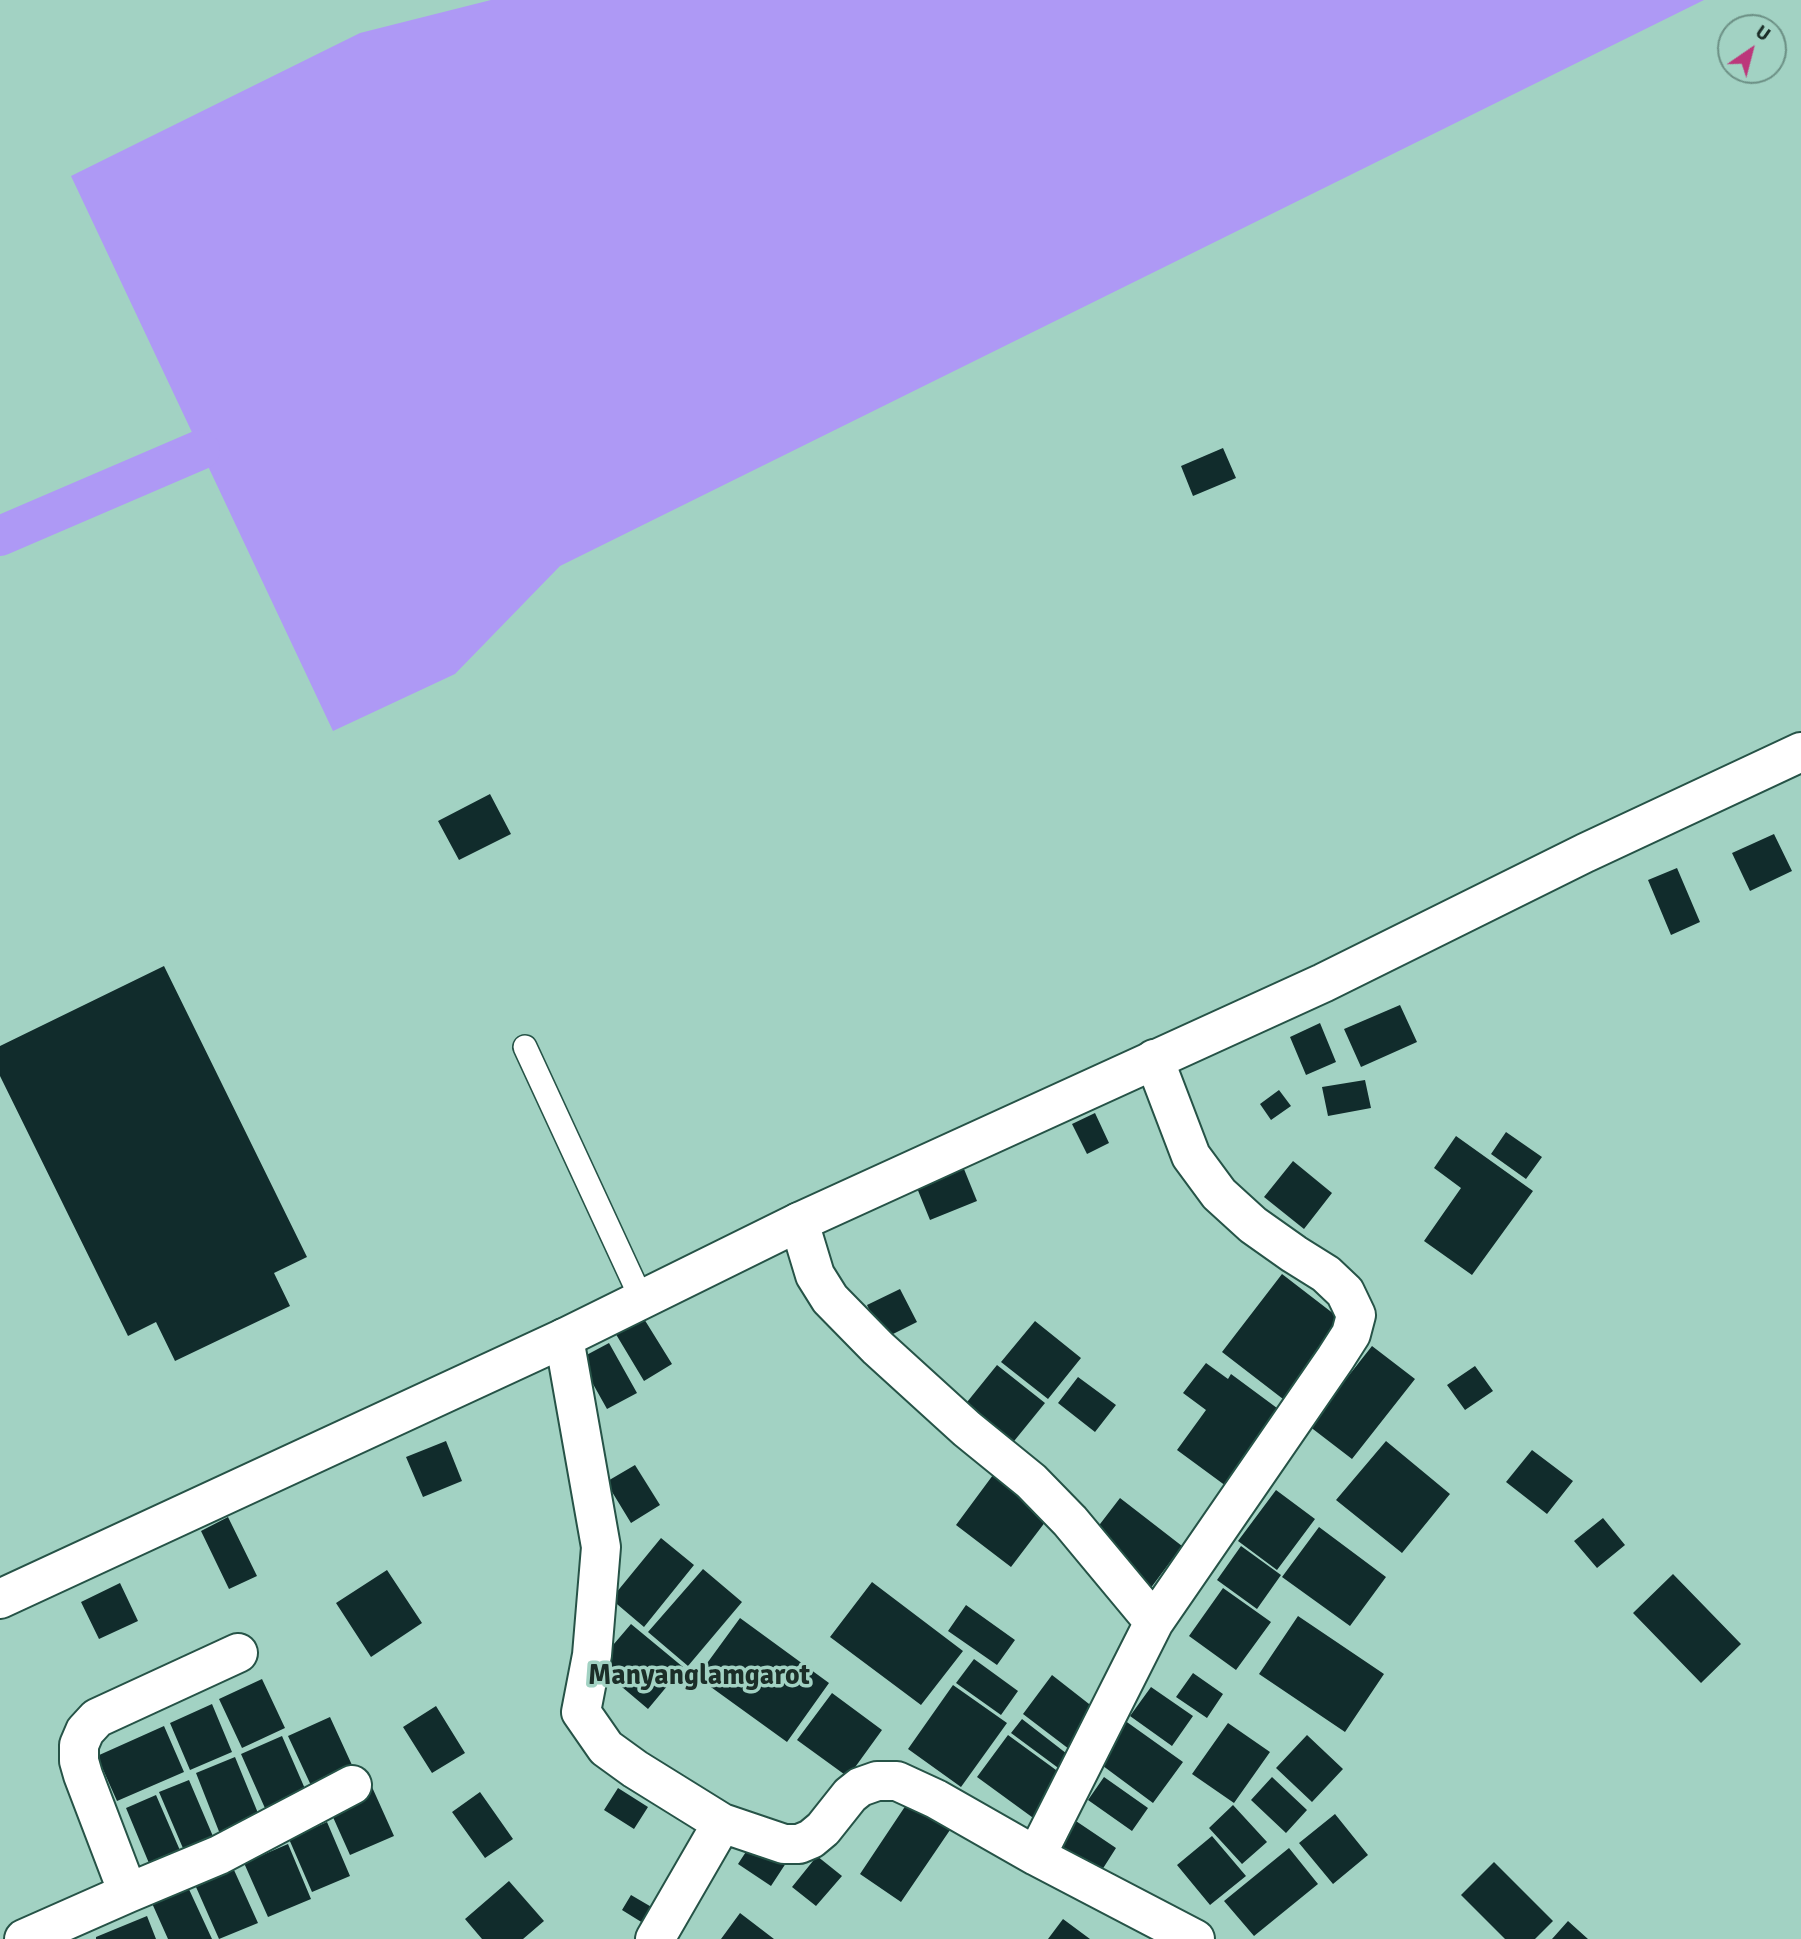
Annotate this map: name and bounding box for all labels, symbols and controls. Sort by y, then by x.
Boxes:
north arrow [1717,14,1787,84]
text: U [1751,20,1775,47]
district label: Manyanglamgarot [588,1660,810,1694]

